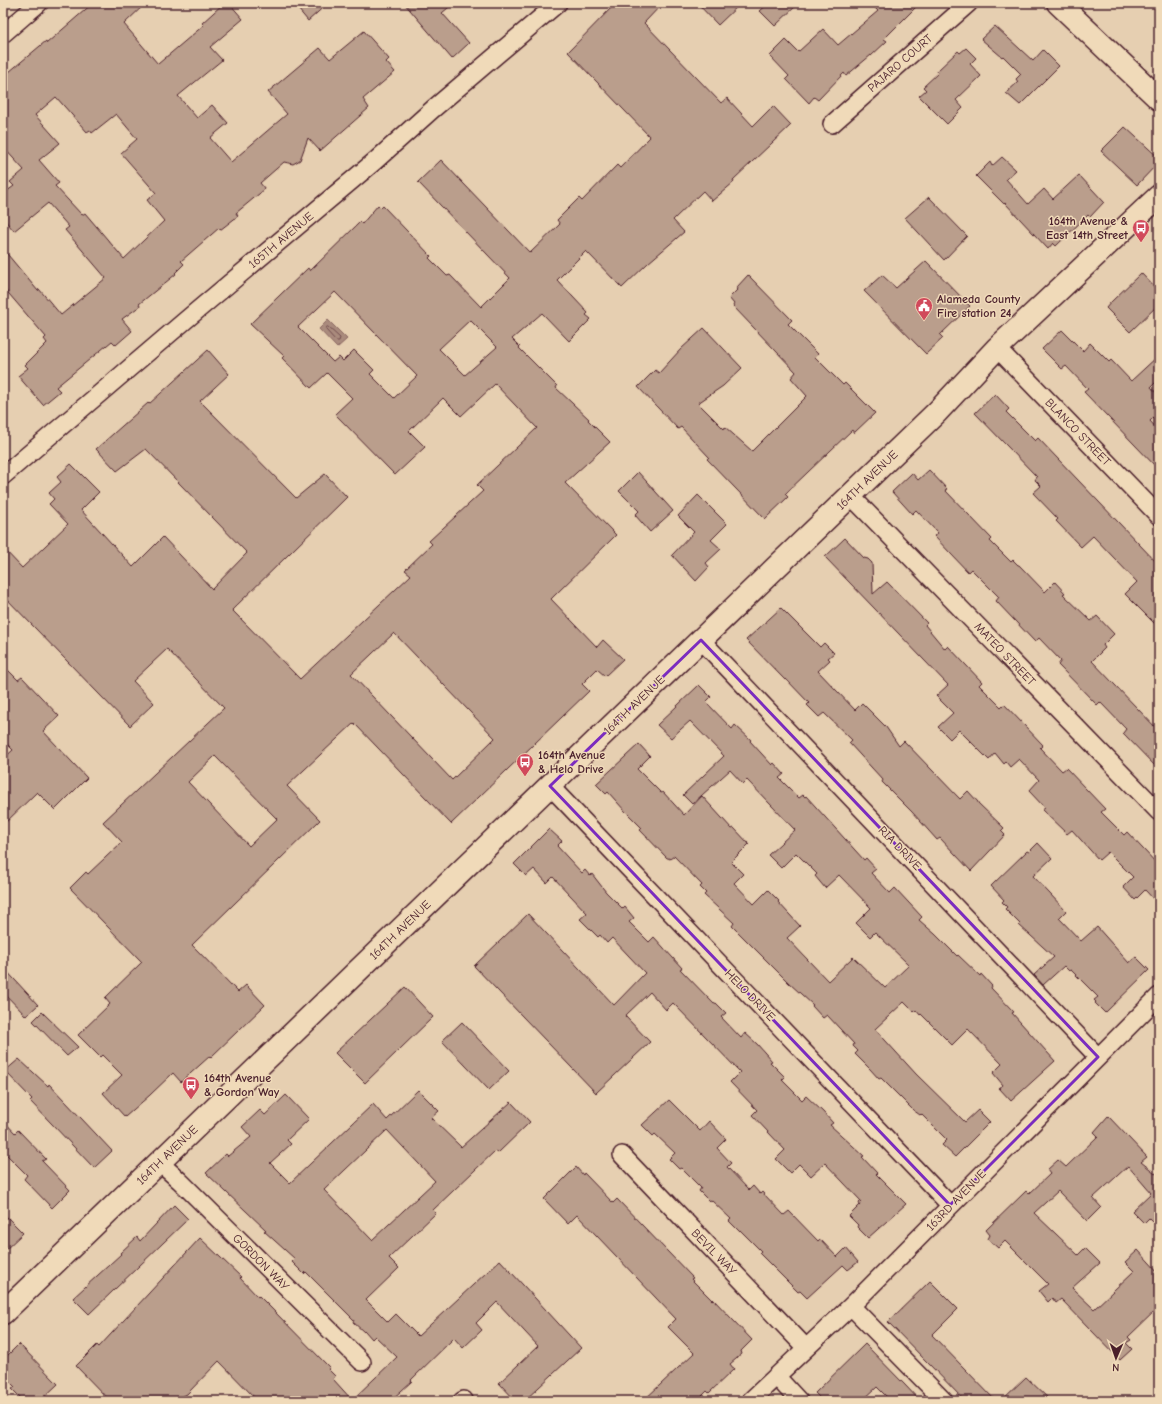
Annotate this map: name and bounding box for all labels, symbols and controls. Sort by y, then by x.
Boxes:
street label: PAJARO COURT [865,31,936,95]
street label: 165TH AVENUE [246,209,316,271]
place label: 164th Avenue & East 14th Street [1046,214,1129,242]
bus stop icon: 164th Avenue & East 14th Street [1131,218,1151,243]
place label: Alameda County Fire station 24 [937,292,1021,320]
public building icon: Alameda County Fire station 24 [914,296,934,321]
street label: BLANCO STREET [1042,395,1114,469]
street label: 164TH AVENUE [834,447,900,513]
street label: MATEO STREET [971,620,1039,689]
street label: 164TH AVENUE [601,672,667,738]
place label: 164th Avenue & Helo Drive [538,748,605,776]
bus stop icon: 164th Avenue & Helo Drive [515,752,535,777]
street label: RIA DRIVE [876,823,924,873]
street label: 164TH AVENUE [367,897,433,963]
street label: HELO DRIVE [722,966,778,1024]
place label: 164th Avenue & Gordon Way [204,1071,280,1099]
bus stop icon: 164th Avenue & Gordon Way [181,1075,201,1100]
street label: 164TH AVENUE [134,1122,200,1188]
street label: 163RD AVENUE [923,1167,989,1233]
street label: BEVIL WAY [688,1226,740,1279]
street label: GORDON WAY [230,1231,293,1294]
north arrow [1096,1338,1136,1378]
text: N [1112,1361,1119,1374]

